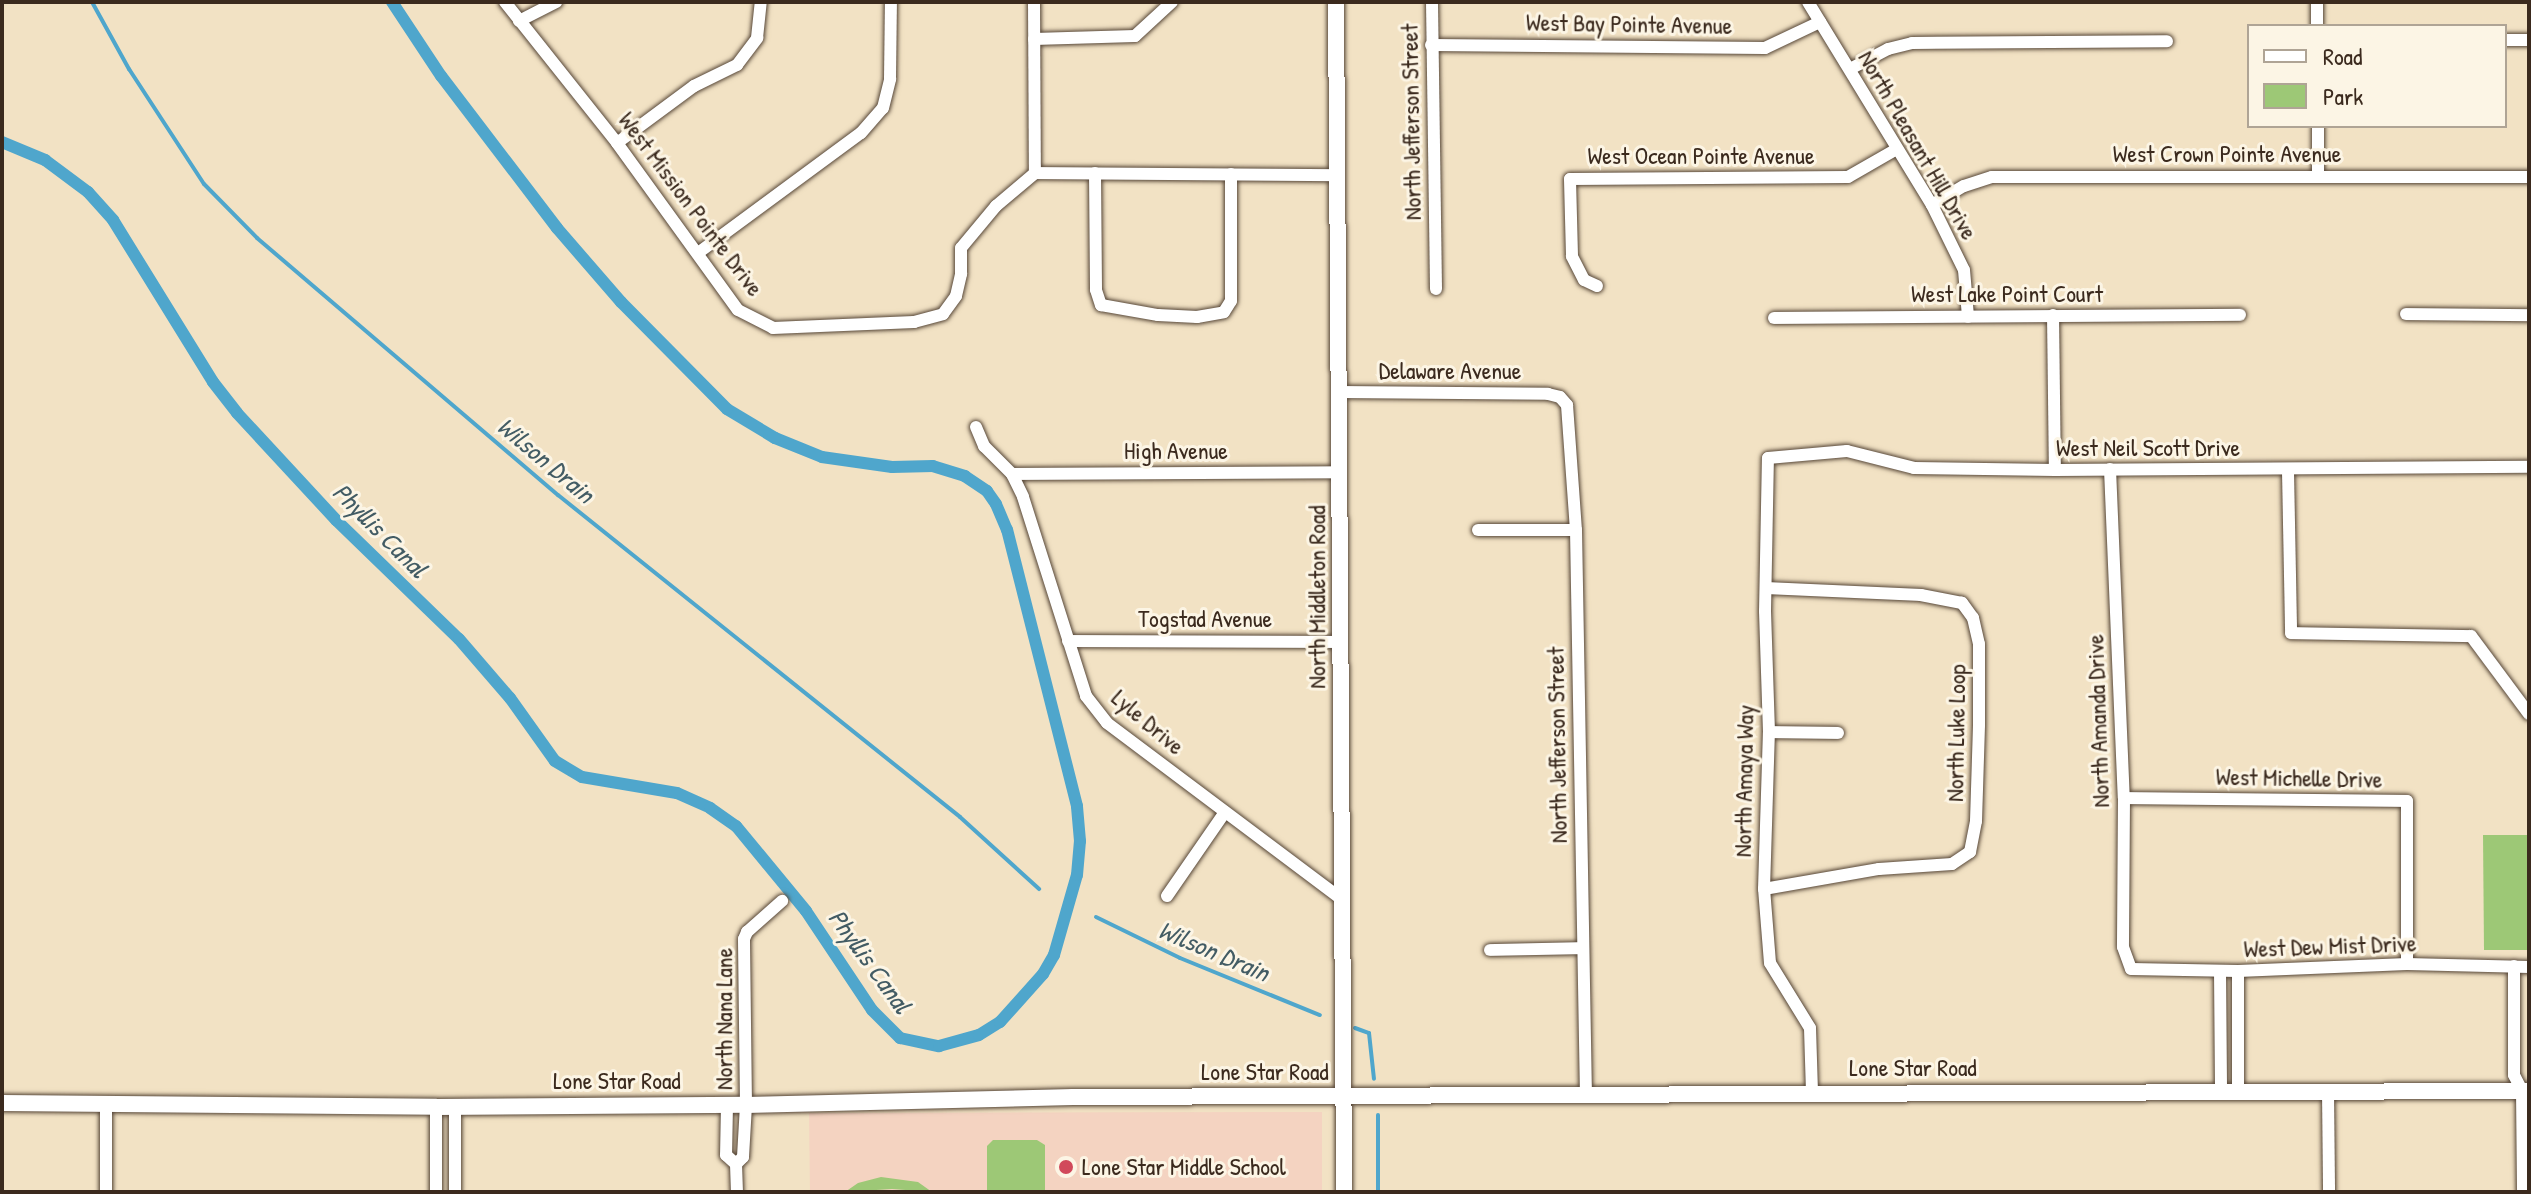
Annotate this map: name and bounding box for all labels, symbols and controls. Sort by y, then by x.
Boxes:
street label: West Bay Pointe Avenue [1526,8,1732,40]
street label: North Jefferson Street [1395,24,1427,220]
legend [2247,24,2507,128]
text: Road [2323,40,2362,72]
street label: North Pleasant Hill Drive [1852,45,1984,245]
text: Park [2323,80,2363,112]
street label: West Mission Pointe Drive [612,106,770,302]
street label: West Crown Pointe Avenue [2113,140,2341,168]
street label: West Ocean Pointe Avenue [1588,142,1814,170]
street label: West Lake Point Court [1911,280,2103,308]
street label: Delaware Avenue [1379,357,1521,385]
water label: Wilson Drain [491,410,601,510]
street label: West Neil Scott Drive [2056,434,2240,462]
street label: High Avenue [1124,437,1228,465]
water label: Phyllis Canal [326,476,434,584]
street label: North Middleton Road [1303,505,1331,689]
street label: Togstad Avenue [1138,605,1272,633]
street label: North Amanda Drive [2081,634,2115,808]
street label: North Jefferson Street [1541,647,1573,843]
street label: North Luke Loop [1940,664,1972,802]
street label: Lyle Drive [1106,683,1190,761]
street label: North Amaya Way [1728,705,1760,857]
street label: West Michelle Drive [2215,762,2383,794]
water label: Phyllis Canal [822,903,918,1019]
water label: Wilson Drain [1154,914,1274,988]
street label: West Dew Mist Drive [2243,929,2417,963]
street label: North Nana Lane [710,948,738,1090]
street label: Lone Star Road [1849,1054,1977,1082]
street label: Lone Star Road [1201,1058,1329,1086]
street label: Lone Star Road [553,1067,681,1095]
place label: Lone Star Middle School [1082,1153,1286,1181]
marker: Lone Star Middle School [1057,1158,1075,1176]

